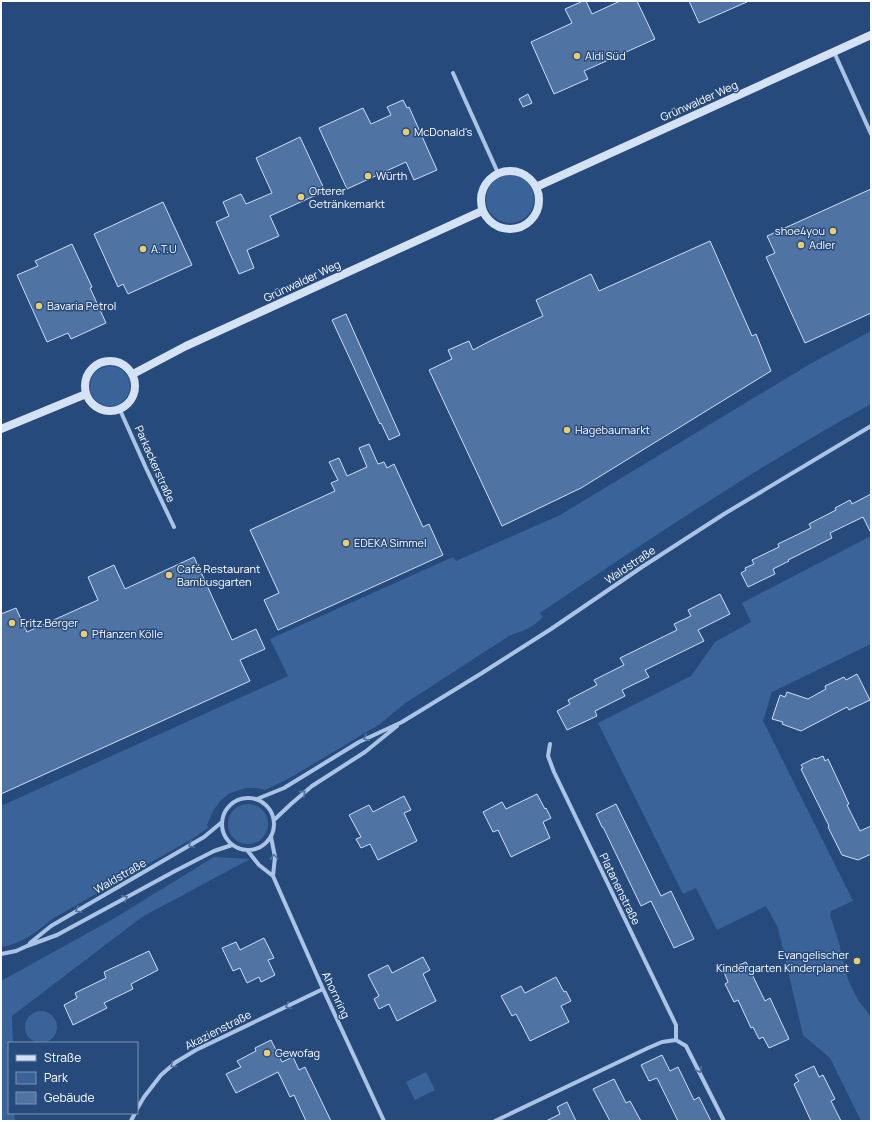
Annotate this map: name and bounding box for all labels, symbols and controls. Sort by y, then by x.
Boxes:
place label: Aldi Süd [585,48,626,63]
marker: Aldi Süd [572,51,582,61]
street label: Grünwalder Weg [658,77,740,124]
place label: McDonald's [414,124,472,139]
marker: McDonald's [401,127,411,137]
place label: Würth [376,168,407,183]
marker: Würth [363,171,373,181]
place label: Orterer Getränkemarkt [309,183,385,211]
marker: Orterer Getränkemarkt [296,192,306,202]
place label: shoe4you [775,223,825,238]
marker: shoe4you [828,226,838,236]
place label: Adler [809,237,835,252]
marker: Adler [796,240,806,250]
place label: A.T.U [151,241,177,256]
marker: A.T.U [138,244,148,254]
street label: Grünwalder Weg [261,256,343,305]
place label: Bavaria Petrol [47,298,116,313]
marker: Bavaria Petrol [34,301,44,311]
place label: Hagebaumarkt [575,422,650,437]
street label: Parkackerstraße [132,423,179,505]
marker: Hagebaumarkt [562,425,572,435]
place label: EDEKA Simmel [354,535,427,550]
marker: EDEKA Simmel [341,538,351,548]
street label: Waldstraße [601,542,658,587]
place label: Café Restaurant Bambusgarten [177,561,261,589]
marker: Café Restaurant Bambusgarten [164,570,174,580]
place label: Fritz Berger [20,615,78,630]
marker: Fritz Berger [7,618,17,628]
place label: Pflanzen Kölle [92,626,164,641]
marker: Pflanzen Kölle [79,629,89,639]
one-way arrow [363,734,370,742]
one-way arrow [298,791,305,798]
one-way arrow [188,840,195,847]
street label: Platanenstraße [597,850,645,928]
street label: Waldstraße [91,854,149,897]
one-way arrow [269,854,278,860]
one-way arrow [121,896,128,903]
one-way arrow [75,906,82,913]
place label: Evangelischer Kindergarten Kinderplanet [716,947,849,975]
marker: Evangelischer Kindergarten Kinderplanet [852,956,862,966]
street label: Ahornring [319,969,354,1021]
one-way arrow [285,1001,292,1009]
street label: Akazienstraße [182,1006,254,1053]
legend [8,1042,138,1114]
place label: Gewofag [275,1045,320,1060]
marker: Gewofag [262,1048,272,1058]
text: Straße [44,1049,81,1066]
one-way arrow [170,1061,177,1068]
one-way arrow [694,1066,701,1074]
text: Park [44,1069,69,1086]
text: Gebäude [44,1089,95,1106]

